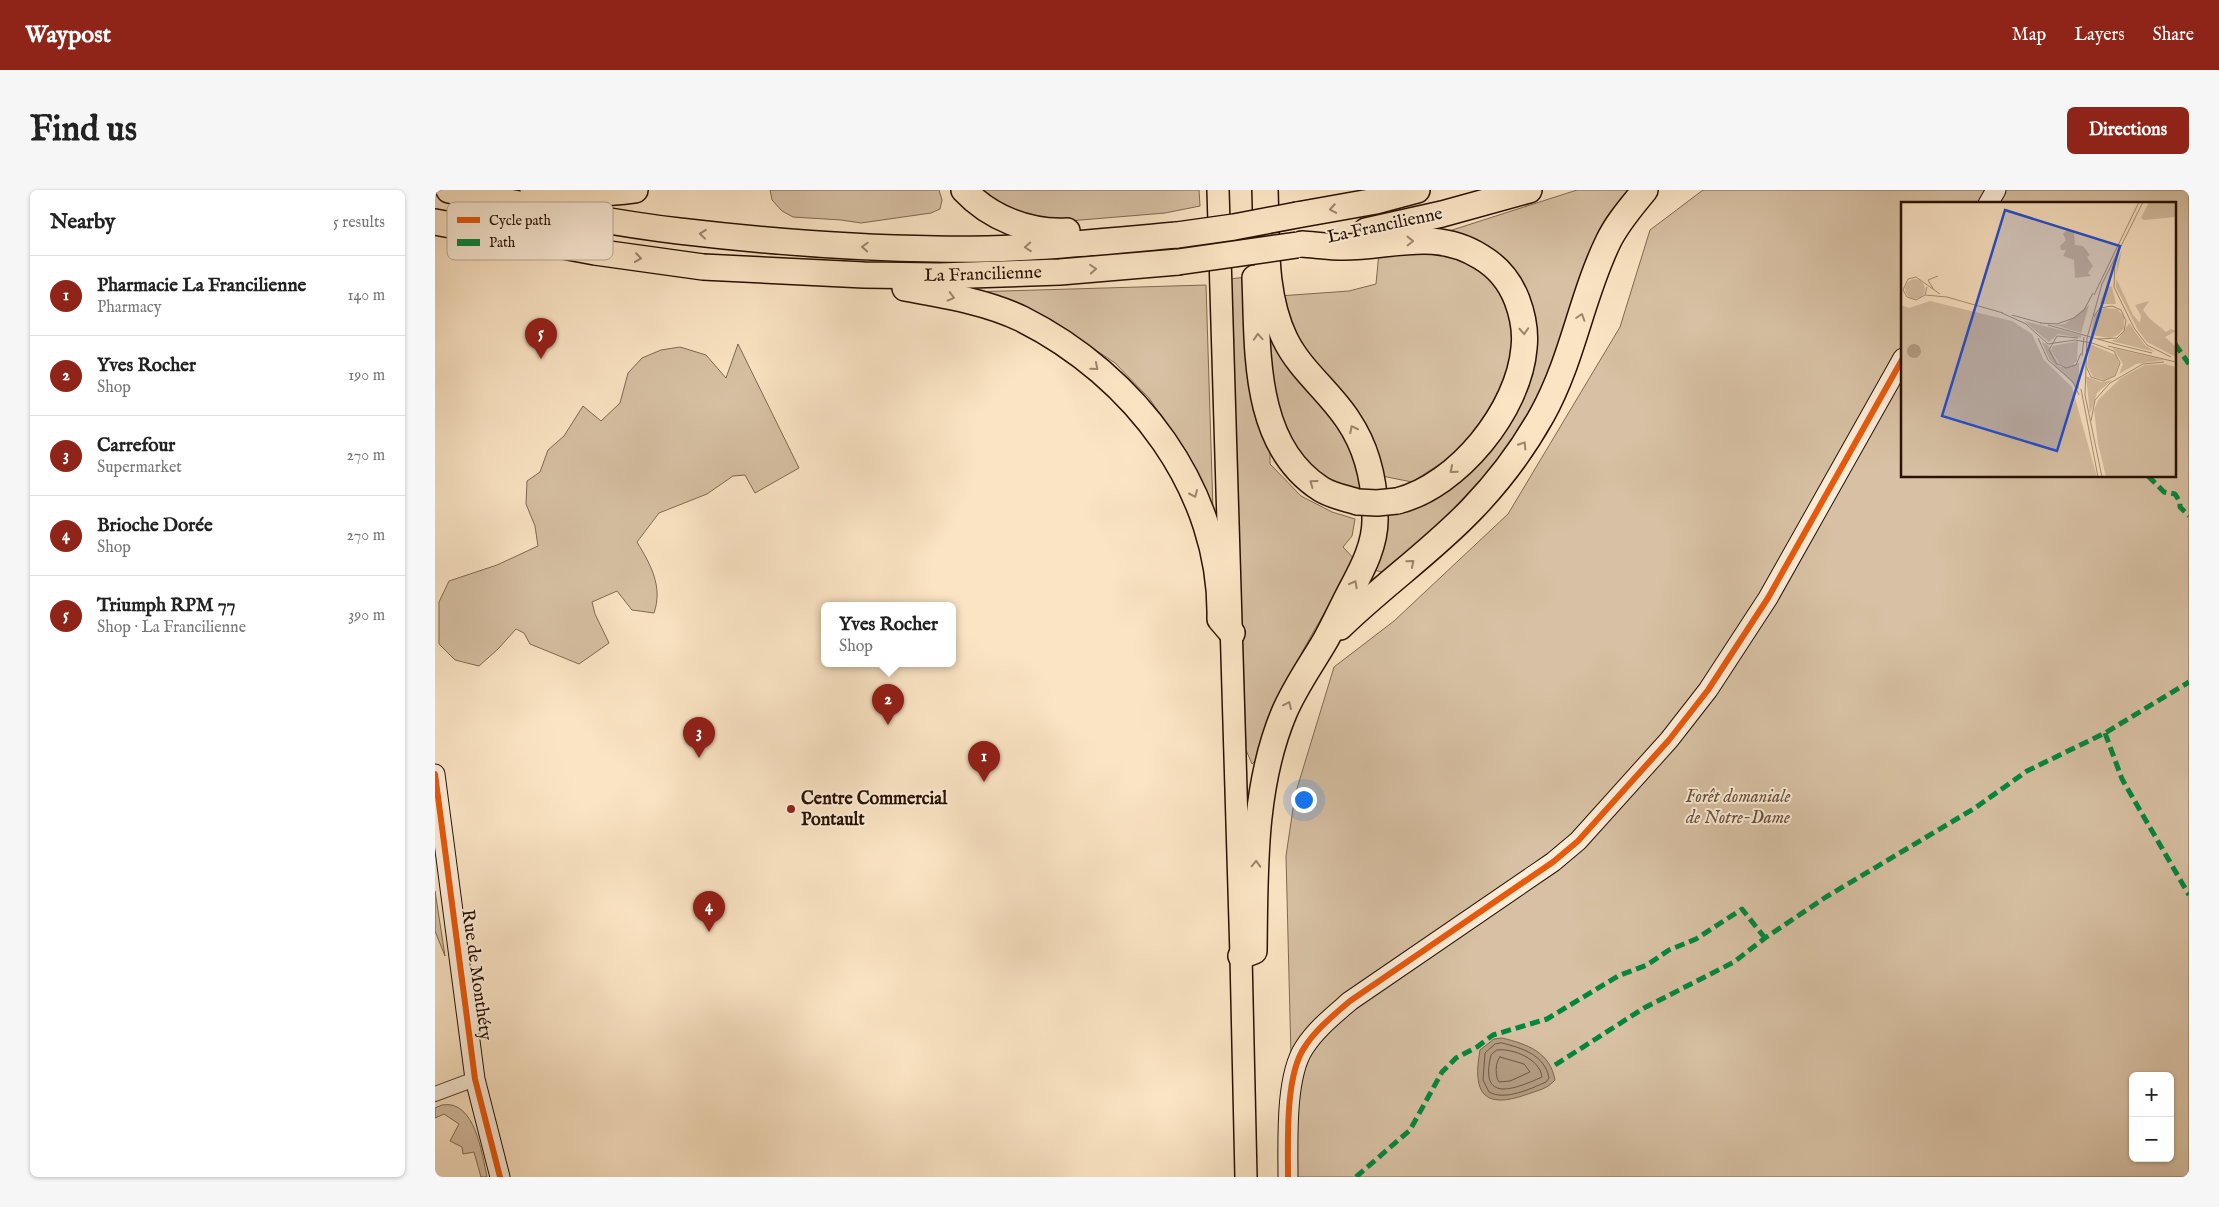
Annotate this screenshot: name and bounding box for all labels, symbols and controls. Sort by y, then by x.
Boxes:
text: Waypost [25,20,111,51]
text: Map [2012,24,2046,47]
text: Layers [2074,24,2125,47]
text: Share [2153,24,2194,47]
button: Directions [2067,107,2189,154]
text: Find us [30,108,137,153]
legend [447,202,613,260]
inset map [1901,202,2177,478]
street label: La Francilienne [1325,203,1445,249]
one-way arrow [1328,203,1337,213]
text: Nearby [50,209,115,236]
text: Cycle path [489,212,551,230]
text: 5 results [333,213,385,233]
one-way arrow [699,228,707,239]
text: Path [489,234,516,252]
one-way arrow [1407,236,1415,246]
one-way arrow [1023,241,1031,252]
one-way arrow [861,242,868,252]
one-way arrow [634,252,642,262]
street label: La Francilienne [924,261,1042,288]
one-way arrow [1090,264,1098,275]
text: Pharmacie La Francilienne [97,274,306,298]
text: 1 [63,286,69,306]
text: 140 m [347,286,385,306]
one-way arrow [946,291,954,301]
text: Pharmacy [97,298,162,318]
one-way arrow [1576,313,1586,322]
pin: 5 [525,318,557,359]
one-way arrow [1519,327,1530,335]
one-way arrow [1252,332,1263,340]
text: Yves Rocher [97,354,196,378]
one-way arrow [1090,361,1099,370]
text: 2 [62,366,70,386]
text: 190 m [348,366,385,386]
text: Shop [97,378,131,398]
one-way arrow [1349,426,1359,435]
text: Carrefour [97,434,175,458]
one-way arrow [1516,442,1526,451]
text: 3 [63,446,69,466]
text: 270 m [346,446,385,466]
text: Supermarket [97,458,182,478]
one-way arrow [1449,465,1458,474]
one-way arrow [1309,480,1319,489]
one-way arrow [1187,489,1198,498]
text: Brioche Dorée [97,514,213,538]
text: 4 [62,526,70,546]
text: 270 m [346,526,385,546]
text: Shop [97,538,131,558]
one-way arrow [1406,559,1415,568]
one-way arrow [1348,580,1358,589]
text: Triumph RPM 77 [97,594,235,618]
popup [821,602,956,667]
text: 5 [63,606,69,626]
text: 390 m [348,606,385,626]
text: Yves Rocher [839,613,938,637]
text: Shop · La Francilienne [97,618,246,638]
text: Shop [839,637,873,657]
pin: 2 [872,684,904,725]
one-way arrow [1281,701,1292,710]
pin: 3 [683,717,715,758]
pin: 1 [968,741,1000,782]
park label: Forêt domaniale de Notre-Dame [1685,786,1791,830]
your location [1291,787,1317,813]
place label: Centre Commercial Pontault [801,788,948,832]
marker: Centre Commercial Pontault [785,803,797,815]
one-way arrow [1251,859,1261,867]
pin: 4 [693,891,725,932]
street label: Rue de Monthéty [455,908,497,1042]
map controls [2129,1072,2174,1162]
button: + [2129,1072,2174,1117]
button: − [2129,1117,2174,1162]

